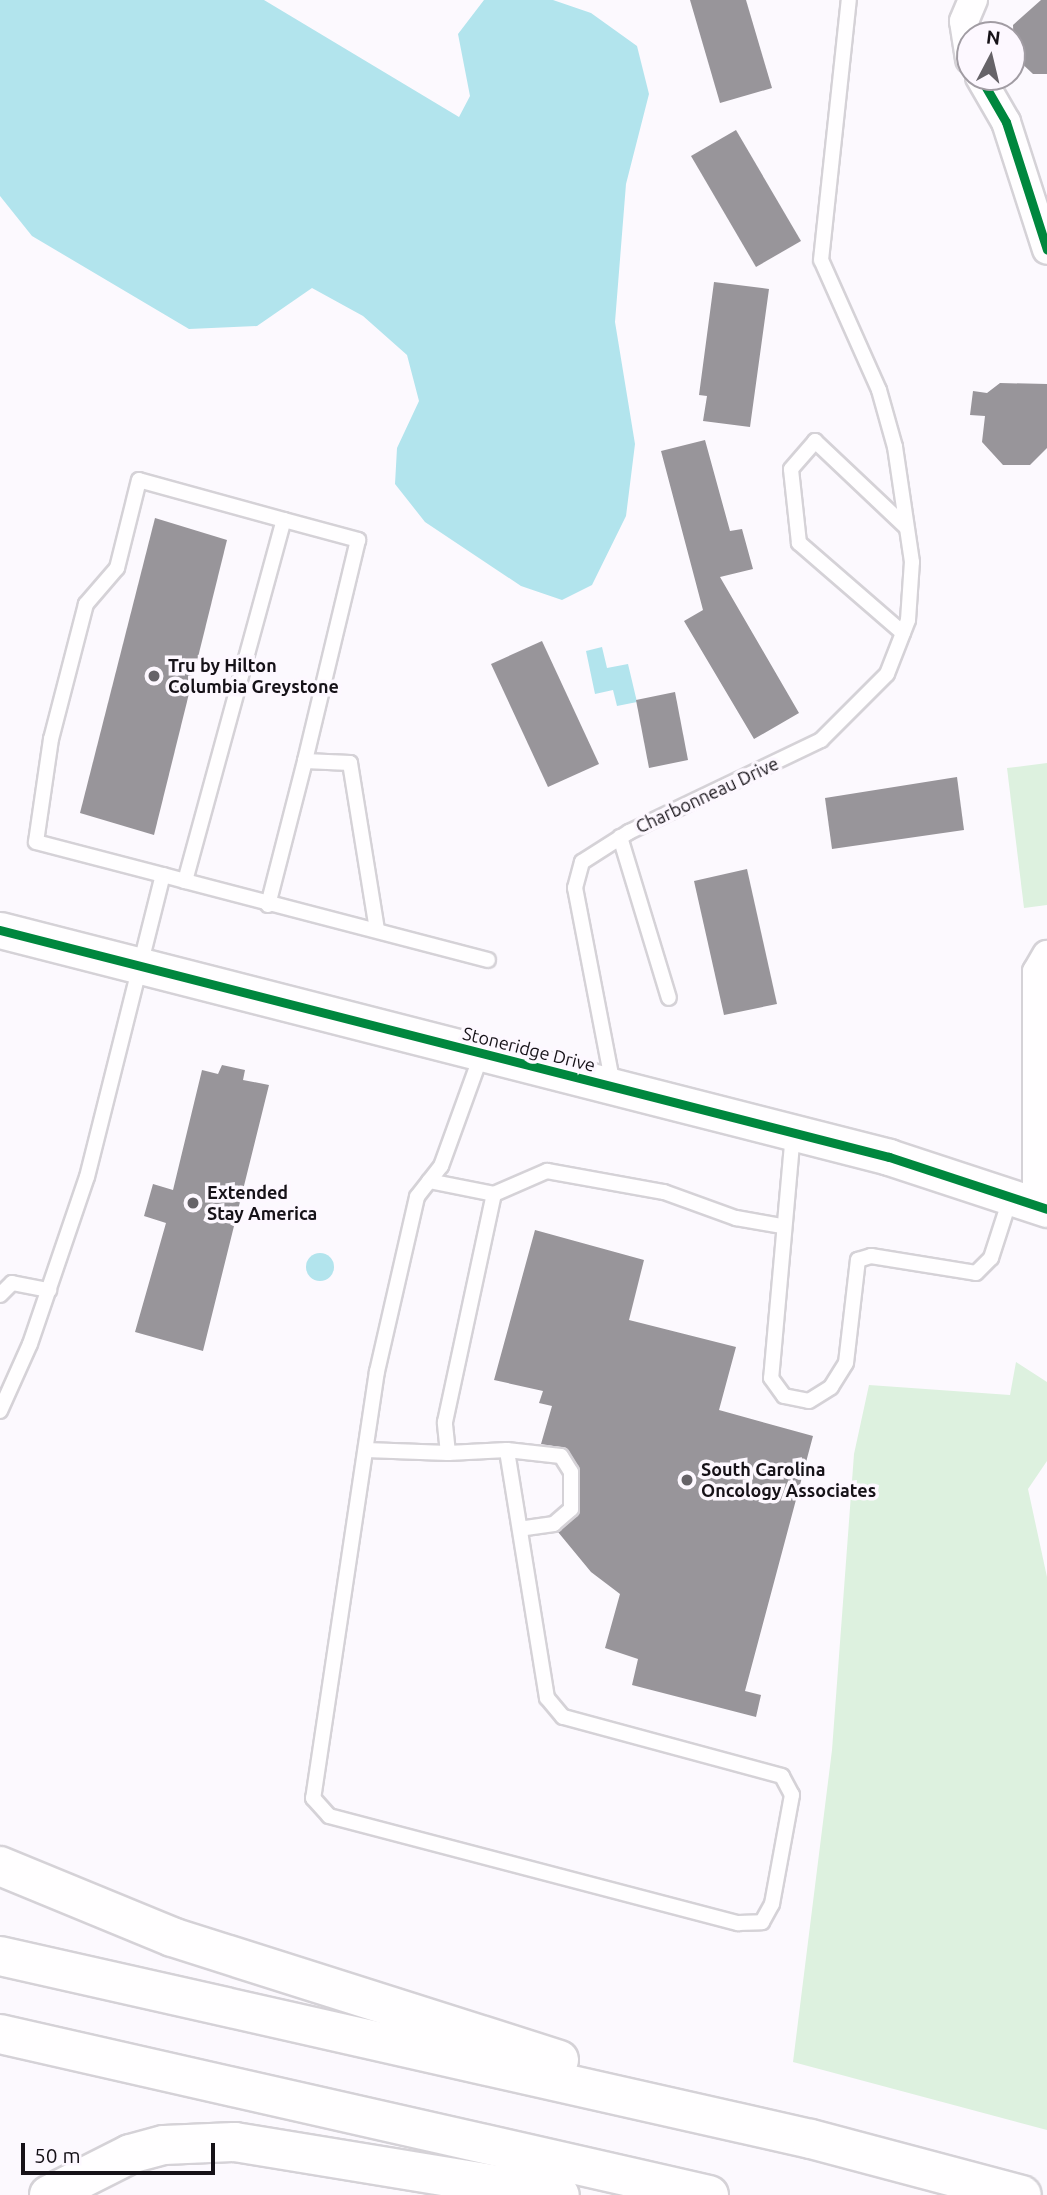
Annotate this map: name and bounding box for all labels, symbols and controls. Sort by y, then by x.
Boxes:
north arrow [956,21,1026,91]
text: N [985,25,1002,49]
place label: Tru by Hilton Columbia Greystone [168,655,339,698]
marker: Tru by Hilton Columbia Greystone [146,668,162,684]
street label: Charbonneau Drive [632,752,782,838]
street label: Stoneridge Drive [460,1022,598,1076]
place label: Extended Stay America [207,1182,317,1224]
marker: Extended Stay America [185,1195,201,1211]
place label: South Carolina Oncology Associates [701,1459,876,1502]
marker: South Carolina Oncology Associates [679,1472,695,1488]
scale bar [24,2128,219,2172]
text: 50 m [34,2143,81,2167]

